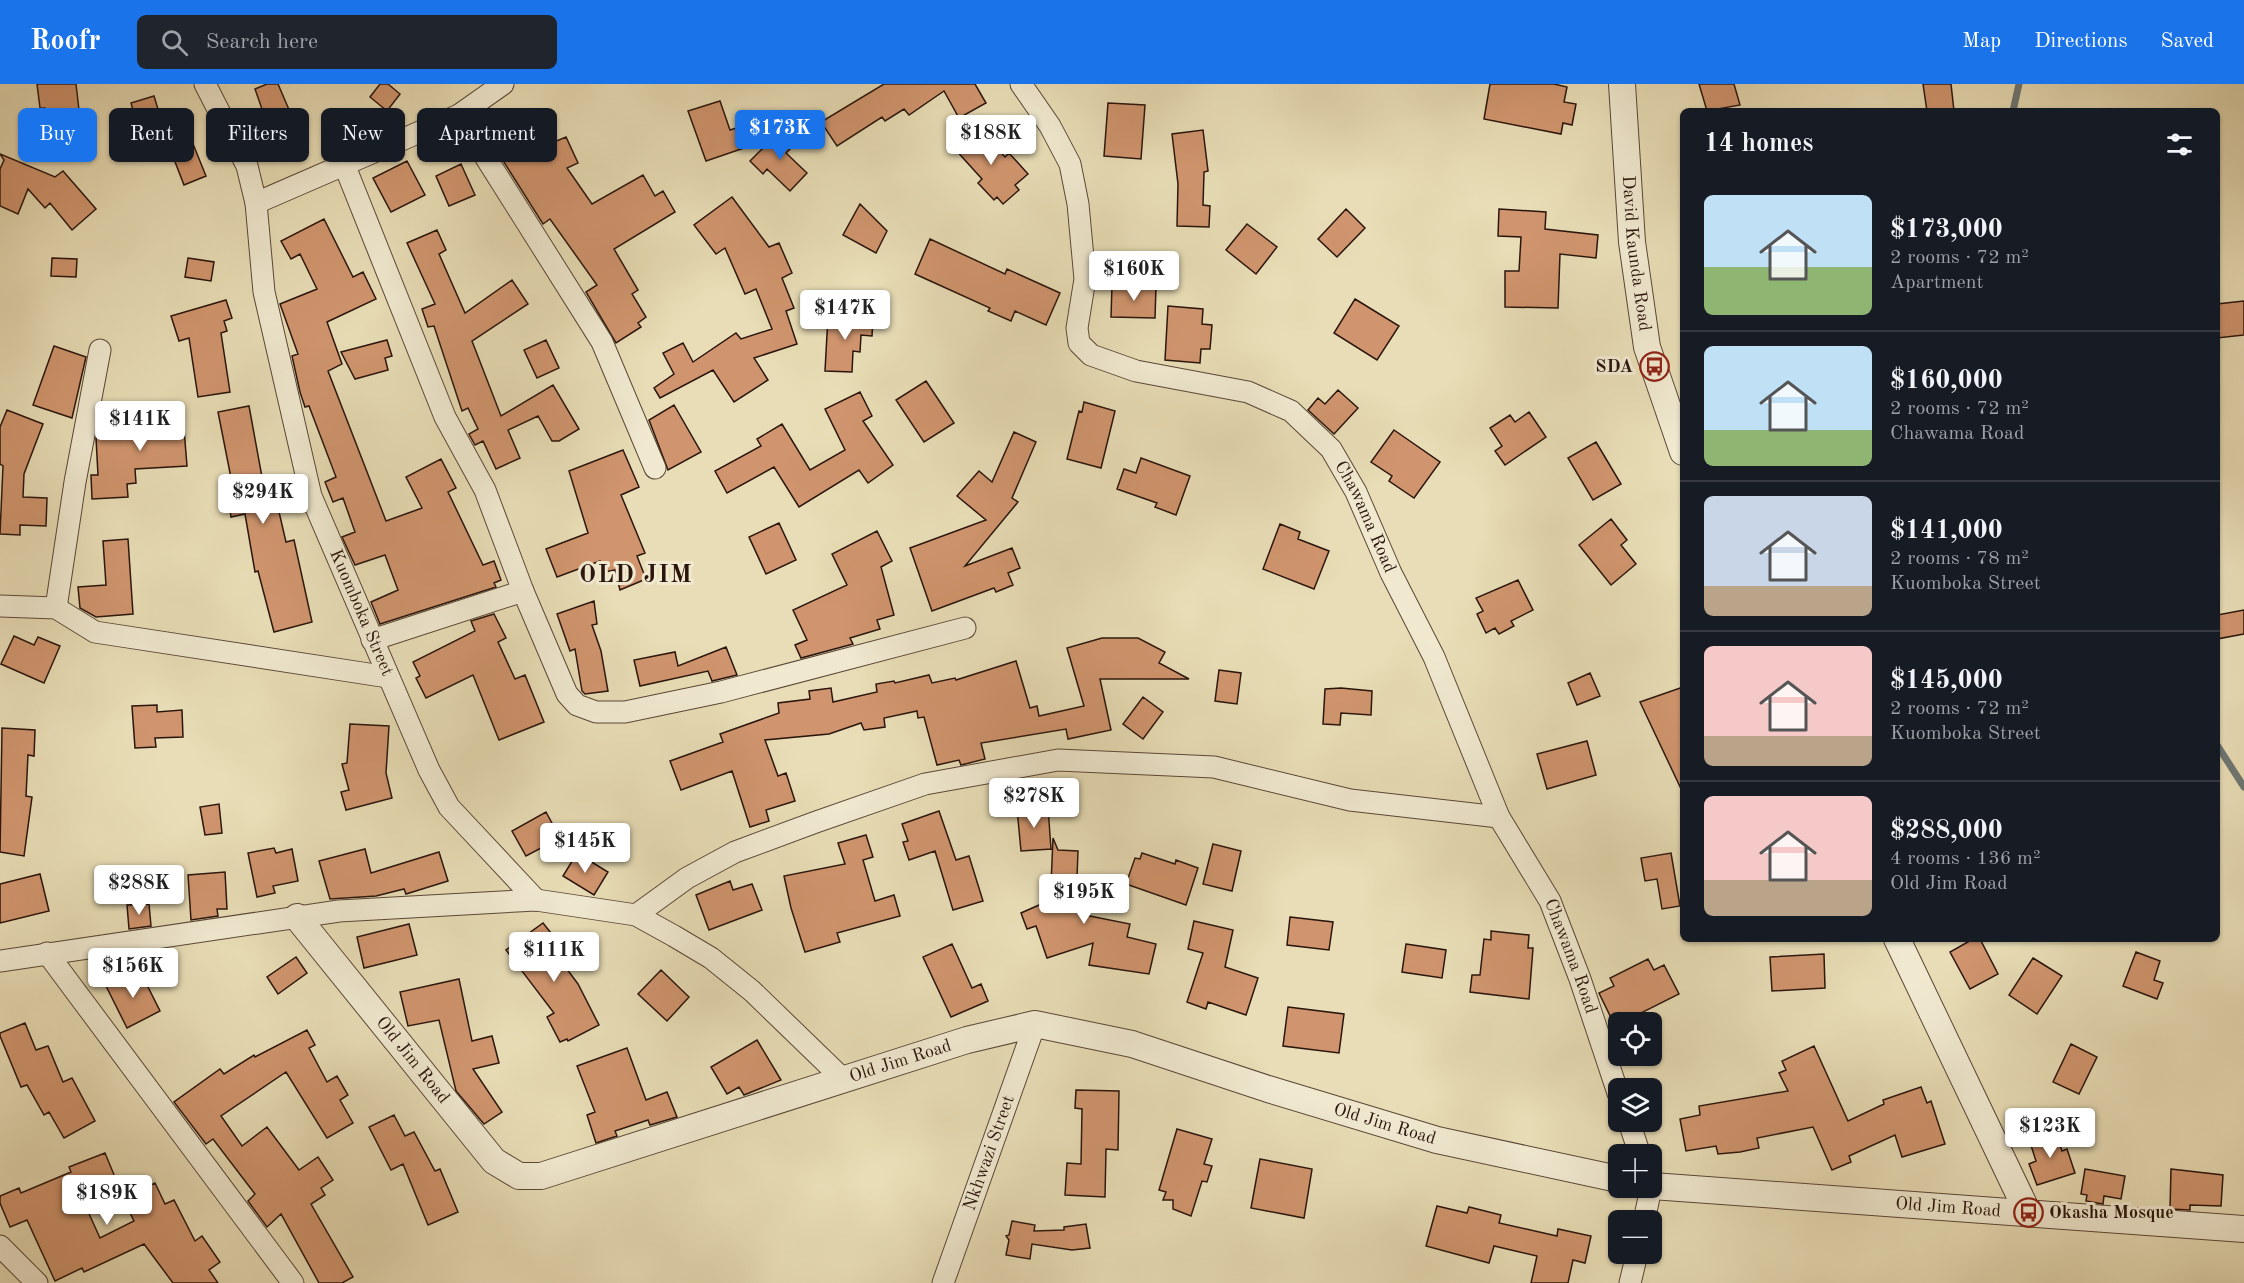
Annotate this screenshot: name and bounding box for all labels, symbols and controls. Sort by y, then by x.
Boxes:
search box [137,15,557,69]
icon: search [158,26,191,59]
text: Roofr [30,28,101,56]
text: Search here [206,31,318,53]
text: Map [1962,31,2001,52]
text: Directions [2034,31,2128,52]
text: Saved [2161,31,2214,52]
chip: Buy [18,108,97,162]
chip: Rent [109,108,194,162]
chip: Filters [206,108,309,162]
chip: New [321,108,405,162]
chip: Apartment [417,108,557,162]
pin: $173K [738,110,822,161]
pin: $188K [949,115,1033,166]
text: $173K [749,119,811,139]
text: $188K [960,124,1022,144]
icon: filters [2163,128,2196,161]
text: 14 homes [1704,131,1813,157]
street label: David Kaunda Road [1619,175,1654,332]
text: $173,000 [1890,217,2003,243]
icon: home [1752,219,1824,291]
text: 2 rooms · 72 m² [1890,248,2029,268]
pin: $160K [1092,251,1176,302]
text: $160K [1103,260,1165,280]
text: Apartment [1890,273,1984,293]
pin: $147K [803,290,887,341]
text: $147K [814,299,876,319]
bus stop icon: SDA [1638,351,1670,383]
place label: SDA [1595,358,1633,376]
text: $160,000 [1890,368,2003,394]
icon: home [1752,370,1824,442]
text: 2 rooms · 72 m² [1890,399,2029,419]
pin: $141K [98,401,182,452]
text: $141K [109,410,171,430]
text: Chawama Road [1890,424,2024,444]
street label: Chawama Road [1331,458,1399,575]
pin: $294K [221,474,305,525]
text: $294K [232,483,294,503]
text: $141,000 [1890,518,2003,544]
icon: home [1752,520,1824,592]
street label: Kuomboka Street [326,547,396,679]
text: 2 rooms · 78 m² [1890,549,2029,569]
district label: OLD JIM [579,564,693,588]
text: Kuomboka Street [1890,574,2041,594]
text: $145,000 [1890,668,2003,694]
icon: home [1752,670,1824,742]
text: 2 rooms · 72 m² [1890,699,2029,719]
text: Kuomboka Street [1890,724,2041,744]
pin: $278K [992,778,1076,829]
text: $278K [1003,787,1065,807]
text: $288,000 [1890,818,2003,844]
icon: home [1752,820,1824,892]
pin: $145K [543,823,627,874]
text: $145K [554,832,616,852]
text: 4 rooms · 136 m² [1890,849,2040,869]
pin: $288K [97,865,181,916]
text: $288K [108,874,170,894]
pin: $195K [1042,874,1126,925]
text: Old Jim Road [1890,874,2008,894]
text: $195K [1053,883,1115,903]
street label: Chawama Road [1541,896,1600,1016]
pin: $111K [512,932,596,983]
text: $111K [523,941,585,961]
pin: $156K [91,948,175,999]
text: $156K [102,957,164,977]
map controls [1608,1012,1662,1264]
button: locate [1608,1012,1662,1066]
street label: Old Jim Road [372,1013,453,1107]
street label: Old Jim Road [847,1037,954,1086]
button: layers [1608,1078,1662,1132]
street label: Nkhwazi Street [960,1093,1018,1213]
street label: Old Jim Road [1331,1100,1438,1148]
pin: $123K [2008,1108,2092,1159]
text: $123K [2019,1117,2081,1137]
button: + [1608,1144,1662,1198]
pin: $189K [65,1175,149,1226]
text: $189K [76,1184,138,1204]
street label: Old Jim Road [1895,1195,2002,1220]
bus stop icon: Okasha Mosque [2012,1197,2044,1229]
place label: Okasha Mosque [2049,1204,2174,1222]
button: − [1608,1210,1662,1264]

